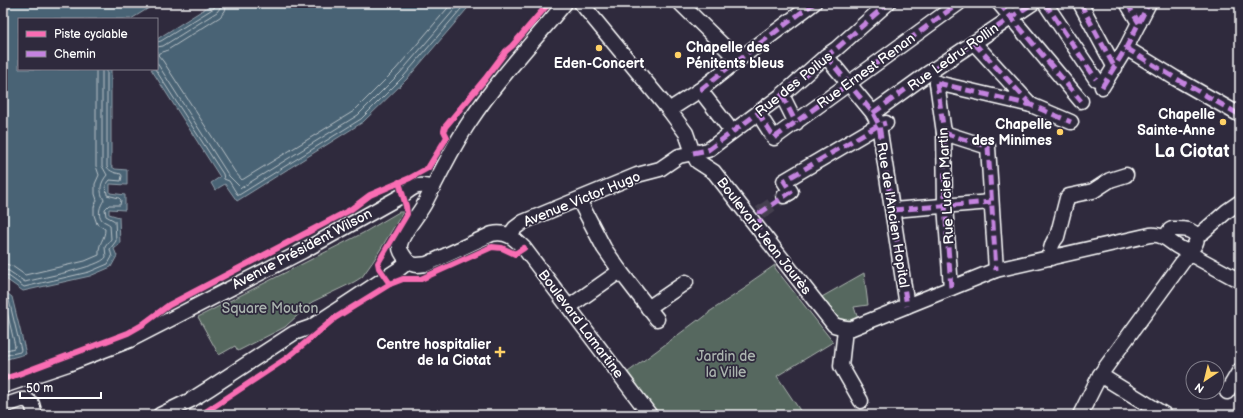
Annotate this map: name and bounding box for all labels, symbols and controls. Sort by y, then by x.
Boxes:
legend [18,18,158,70]
street label: Rue Ledru-Rollin [904,19,1002,95]
text: Piste cyclable [54,27,128,42]
street label: Rue Ernest Renan [814,30,919,112]
place label: Chapelle des Pénitents bleus [686,39,784,72]
marker: Eden-Concert [594,43,604,53]
text: Chemin [54,47,96,62]
street label: Rue des Poilus [752,48,836,120]
marker: Chapelle des Pénitents bleus [673,50,683,60]
place label: Eden-Concert [554,55,645,72]
place label: Chapelle Sainte-Anne [1137,106,1215,139]
place label: Chapelle des Minimes [971,116,1052,149]
marker: Chapelle Sainte-Anne [1218,117,1228,127]
street label: Rue Lucien Martin [934,127,958,245]
marker: Chapelle des Minimes [1055,127,1065,137]
street label: Rue de l'Ancien Hopital [873,141,913,289]
district label: La Ciotat [1155,141,1229,162]
street label: Avenue Victor Hugo [521,168,643,230]
street label: Boulevard Jean Jaurès [713,174,815,298]
street label: Avenue Président Wilson [229,205,375,293]
street label: Boulevard Lamartine [535,266,627,382]
park label: Square Mouton [222,300,318,317]
place label: Centre hospitalier de la Ciotat [376,336,491,369]
marker: Centre hospitalier de la Ciotat [494,346,506,358]
park label: Jardin de la Ville [696,348,756,381]
north arrow [1185,360,1225,400]
scale bar [20,374,101,400]
text: N [1192,380,1207,395]
text: 50 m [26,381,53,396]

